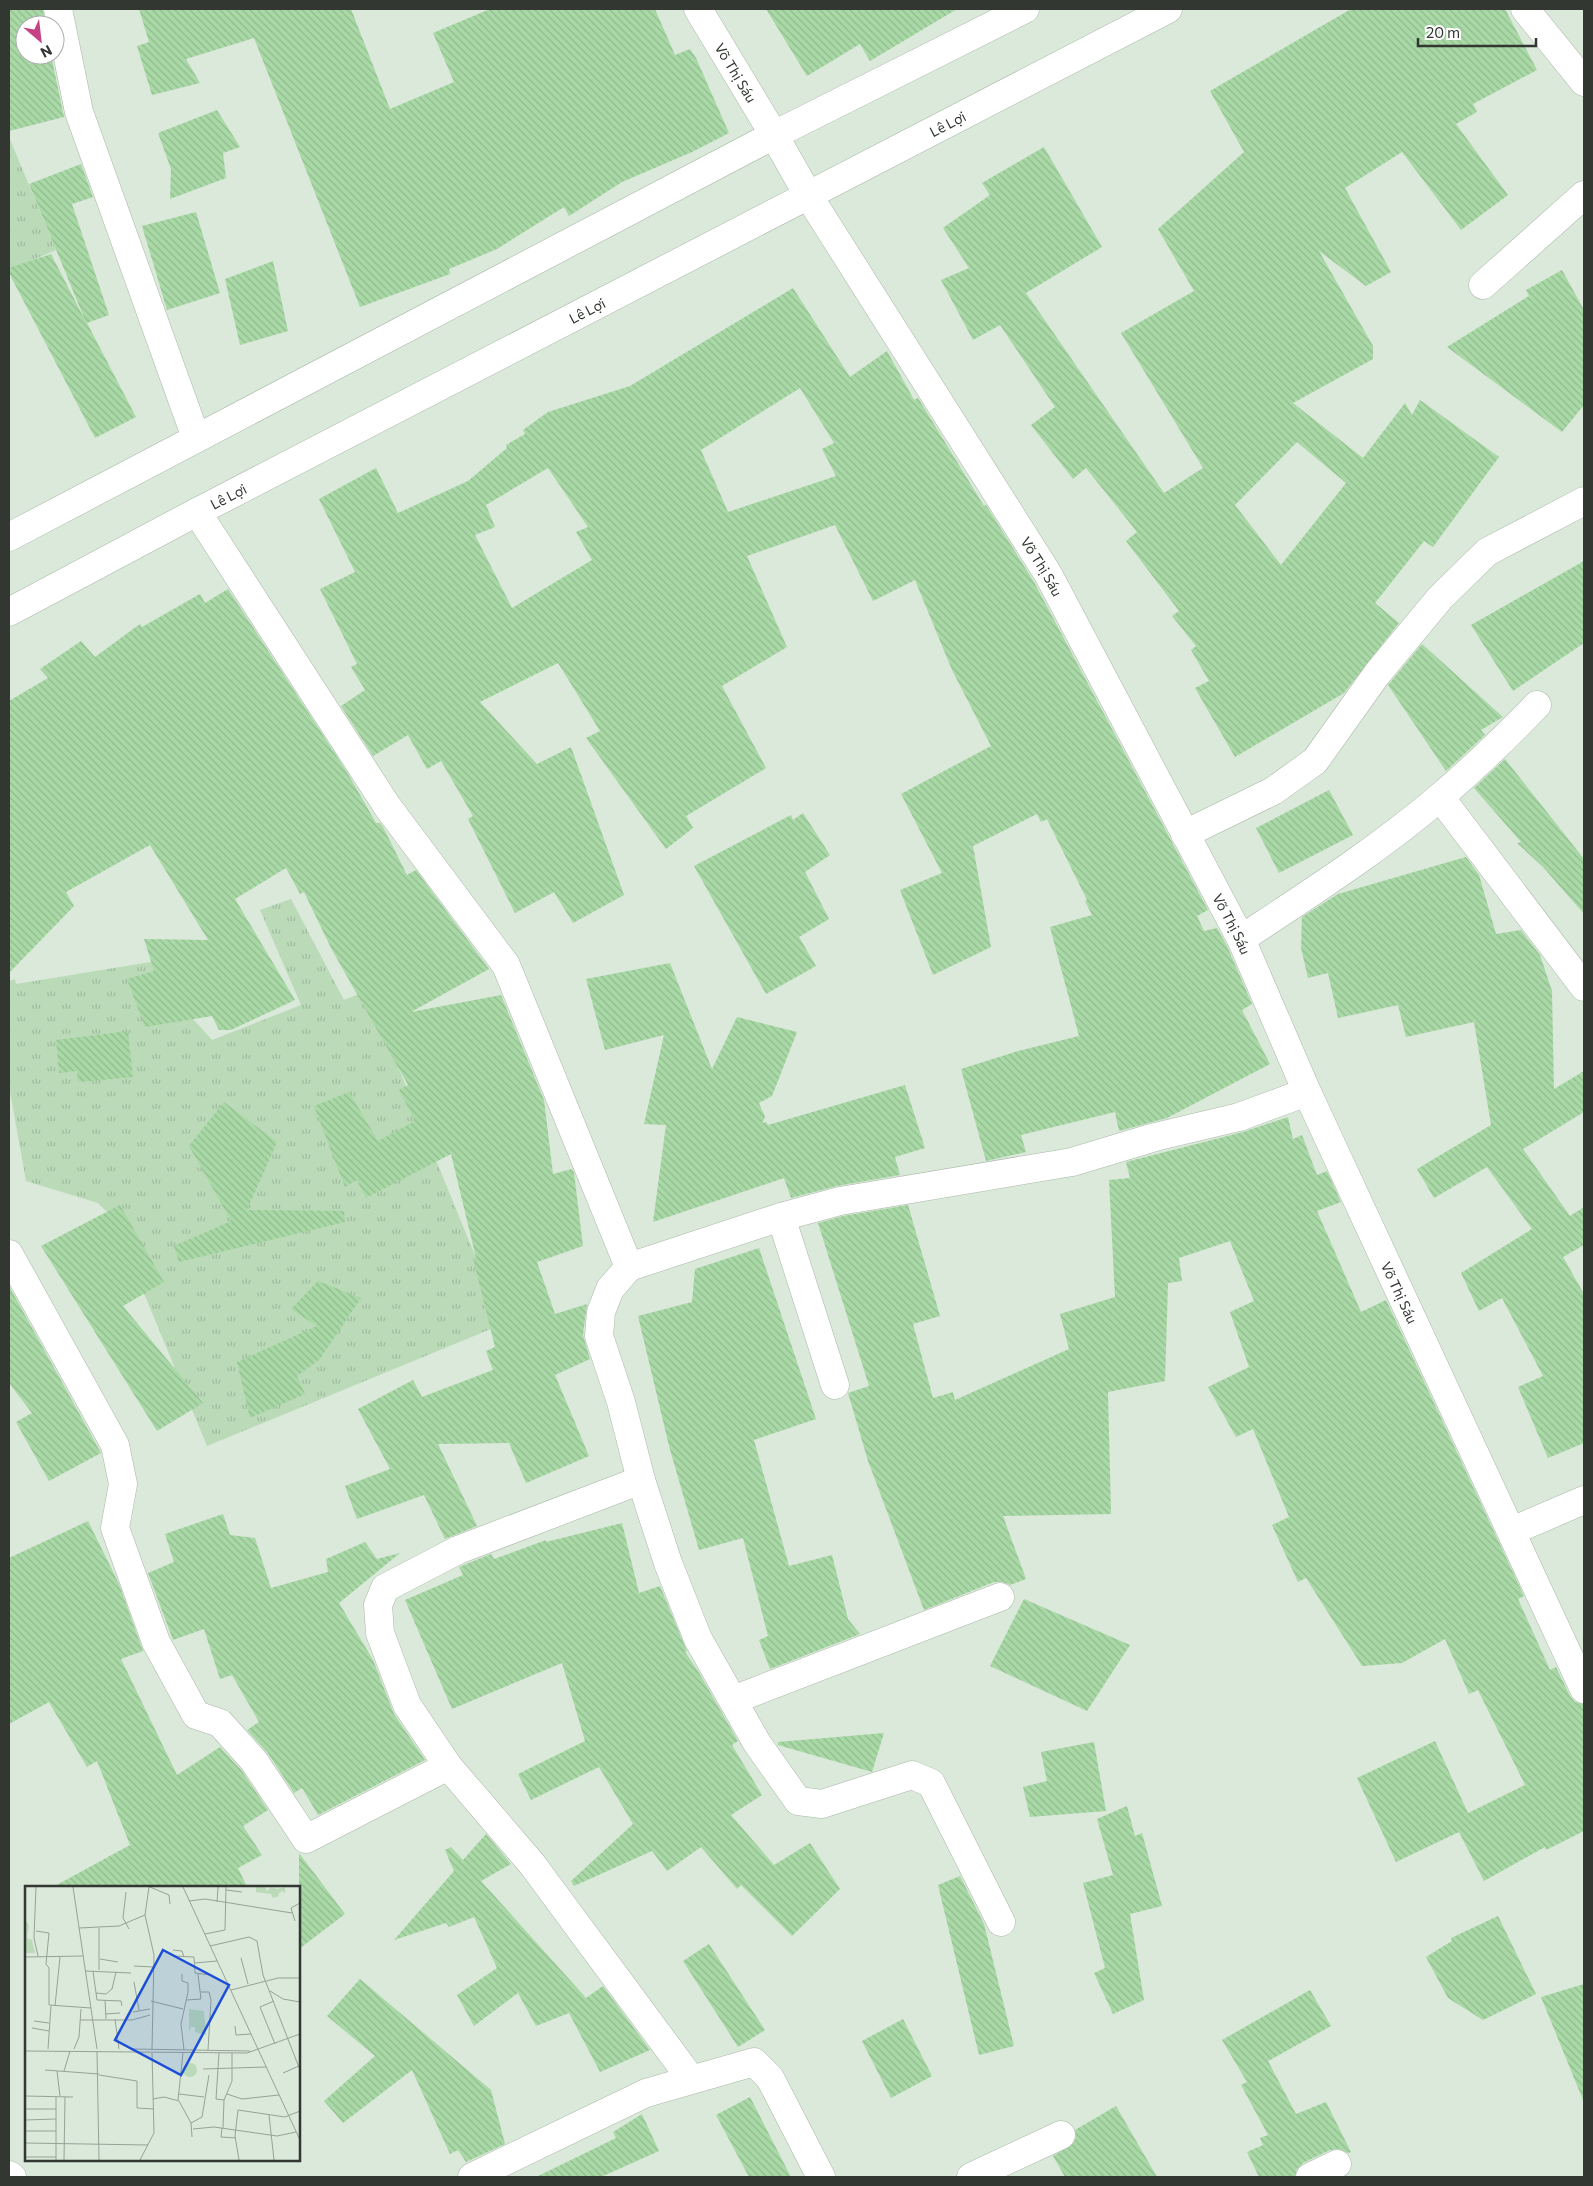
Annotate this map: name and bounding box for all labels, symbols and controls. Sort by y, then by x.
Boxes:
north arrow [15,15,65,65]
scale bar [1418,15,1536,47]
text: 20 m [1426,23,1460,41]
street label: Võ Thị Sáu [712,40,761,105]
text: N [38,42,55,62]
street label: Lê Lợi [926,107,968,140]
street label: Lê Lợi [566,294,608,326]
street label: Lê Lợi [207,479,249,512]
street label: Võ Thị Sáu [1018,533,1067,599]
street label: Võ Thị Sáu [1210,890,1255,957]
street label: Võ Thị Sáu [1378,1259,1422,1326]
inset map [25,1886,300,2161]

